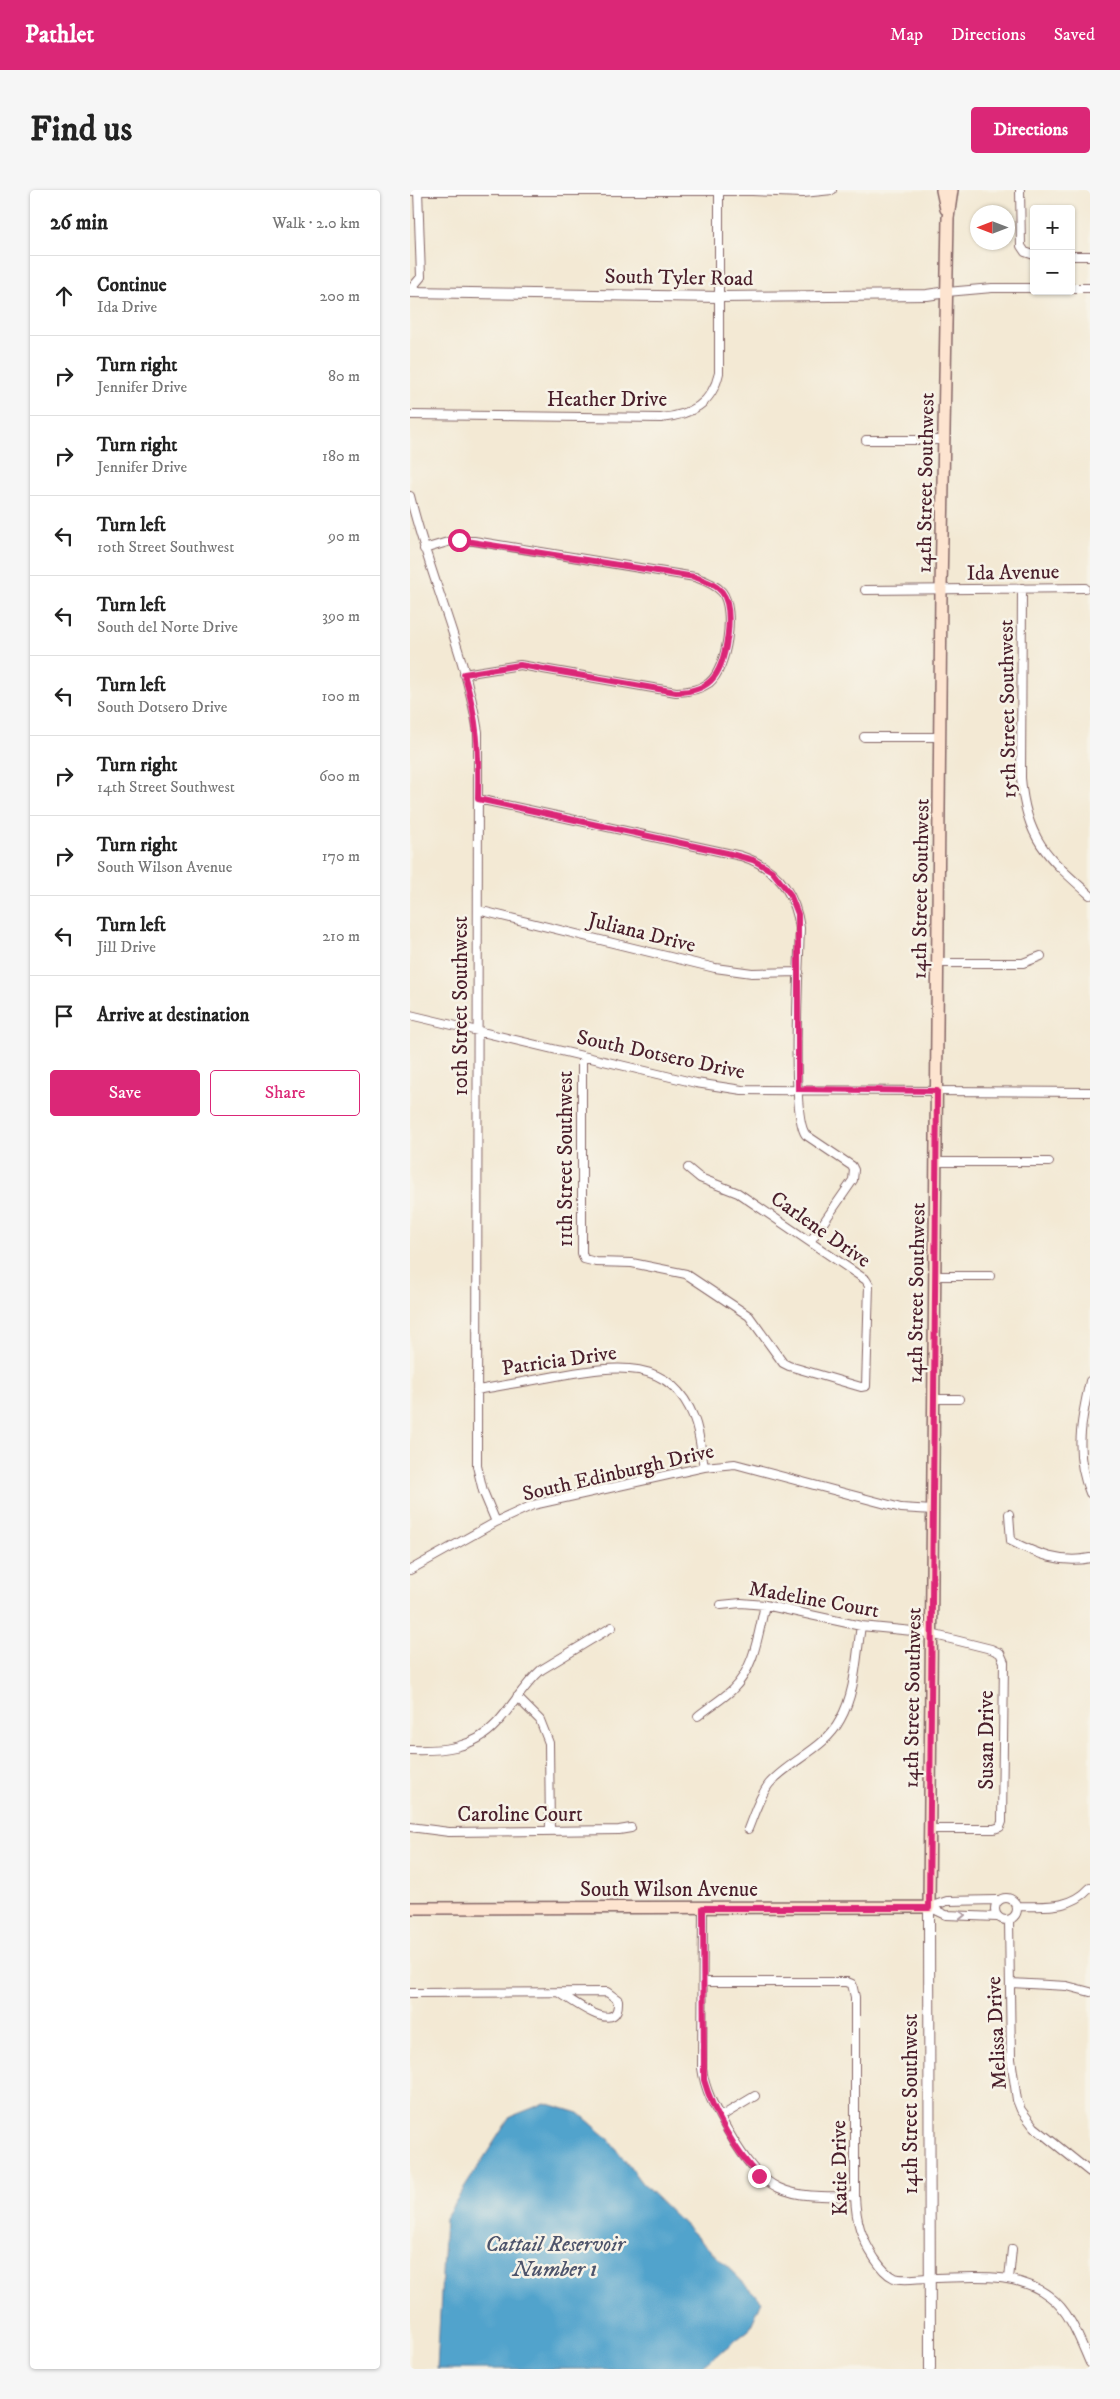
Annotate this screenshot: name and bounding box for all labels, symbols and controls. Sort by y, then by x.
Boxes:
text: Pathlet [25,20,94,50]
text: Map [890,24,923,46]
text: Directions [951,24,1026,46]
text: Saved [1054,24,1095,46]
button: Directions [971,107,1090,153]
text: Find us [30,108,132,152]
north arrow [970,205,1015,250]
map controls [1030,205,1075,295]
button: + [1030,205,1075,250]
text: 26 min [50,210,108,236]
text: Walk · 2.0 km [272,213,360,233]
button: − [1030,250,1075,295]
street label: South Tyler Road [604,264,754,292]
text: Continue [97,274,167,297]
icon: ahead [50,282,78,310]
text: 200 m [319,286,360,306]
text: Ida Drive [97,297,157,317]
text: Turn right [97,354,177,377]
icon: right [50,362,78,390]
text: 80 m [328,366,360,386]
text: Jennifer Drive [97,377,187,397]
street label: Heather Drive [547,387,667,413]
street label: 14th Street Southwest [911,392,941,574]
text: Turn right [97,434,177,457]
icon: right [50,442,78,470]
text: 180 m [322,446,360,466]
text: Jennifer Drive [97,457,187,477]
text: Turn left [97,514,166,537]
icon: left [50,522,78,550]
text: 90 m [328,526,360,546]
route start [448,529,471,552]
text: 10th Street Southwest [97,537,234,557]
street label: Ida Avenue [966,559,1060,587]
text: Turn left [97,594,166,617]
icon: left [50,602,78,630]
text: 390 m [322,606,360,626]
text: South del Norte Drive [97,617,238,637]
street label: 15th Street Southwest [993,619,1023,799]
text: Turn left [97,674,166,697]
icon: left [50,682,78,710]
text: 100 m [322,686,360,706]
text: South Dotsero Drive [97,697,227,717]
text: Turn right [97,754,177,777]
icon: right [50,762,78,790]
text: 600 m [319,766,360,786]
text: 14th Street Southwest [97,777,235,797]
street label: 14th Street Southwest [906,798,936,980]
text: Turn right [97,834,177,857]
icon: right [50,842,78,870]
text: 170 m [322,846,360,866]
text: South Wilson Avenue [97,857,232,877]
street label: Juliana Drive [583,907,699,959]
text: Turn left [97,914,166,937]
street label: 10th Street Southwest [448,916,474,1096]
icon: left [50,922,78,950]
text: 210 m [322,926,360,946]
text: Jill Drive [97,937,156,957]
icon: arrive [50,1002,78,1030]
text: Arrive at destination [97,1004,249,1027]
street label: South Dotsero Drive [574,1024,748,1086]
button: Save [50,1070,200,1116]
button: Share [210,1070,360,1116]
street label: 11th Street Southwest [553,1070,579,1247]
street label: Carlene Drive [765,1186,876,1274]
street label: 14th Street Southwest [902,1202,932,1384]
street label: Patricia Drive [500,1340,619,1382]
street label: South Edinburgh Drive [520,1438,717,1508]
street label: Madeline Court [747,1576,881,1624]
street label: 14th Street Southwest [898,1607,928,1789]
street label: Susan Drive [974,1690,1000,1790]
street label: Caroline Court [457,1802,583,1828]
street label: South Wilson Avenue [580,1877,758,1903]
one-way arrow [958,1910,966,1920]
street label: Melissa Drive [981,1975,1013,2090]
street label: 14th Street Southwest [898,2013,924,2195]
street label: Katie Drive [826,2120,854,2216]
route end [748,2165,771,2188]
water label: Cattail Reservoir Number 1 [485,2231,627,2283]

